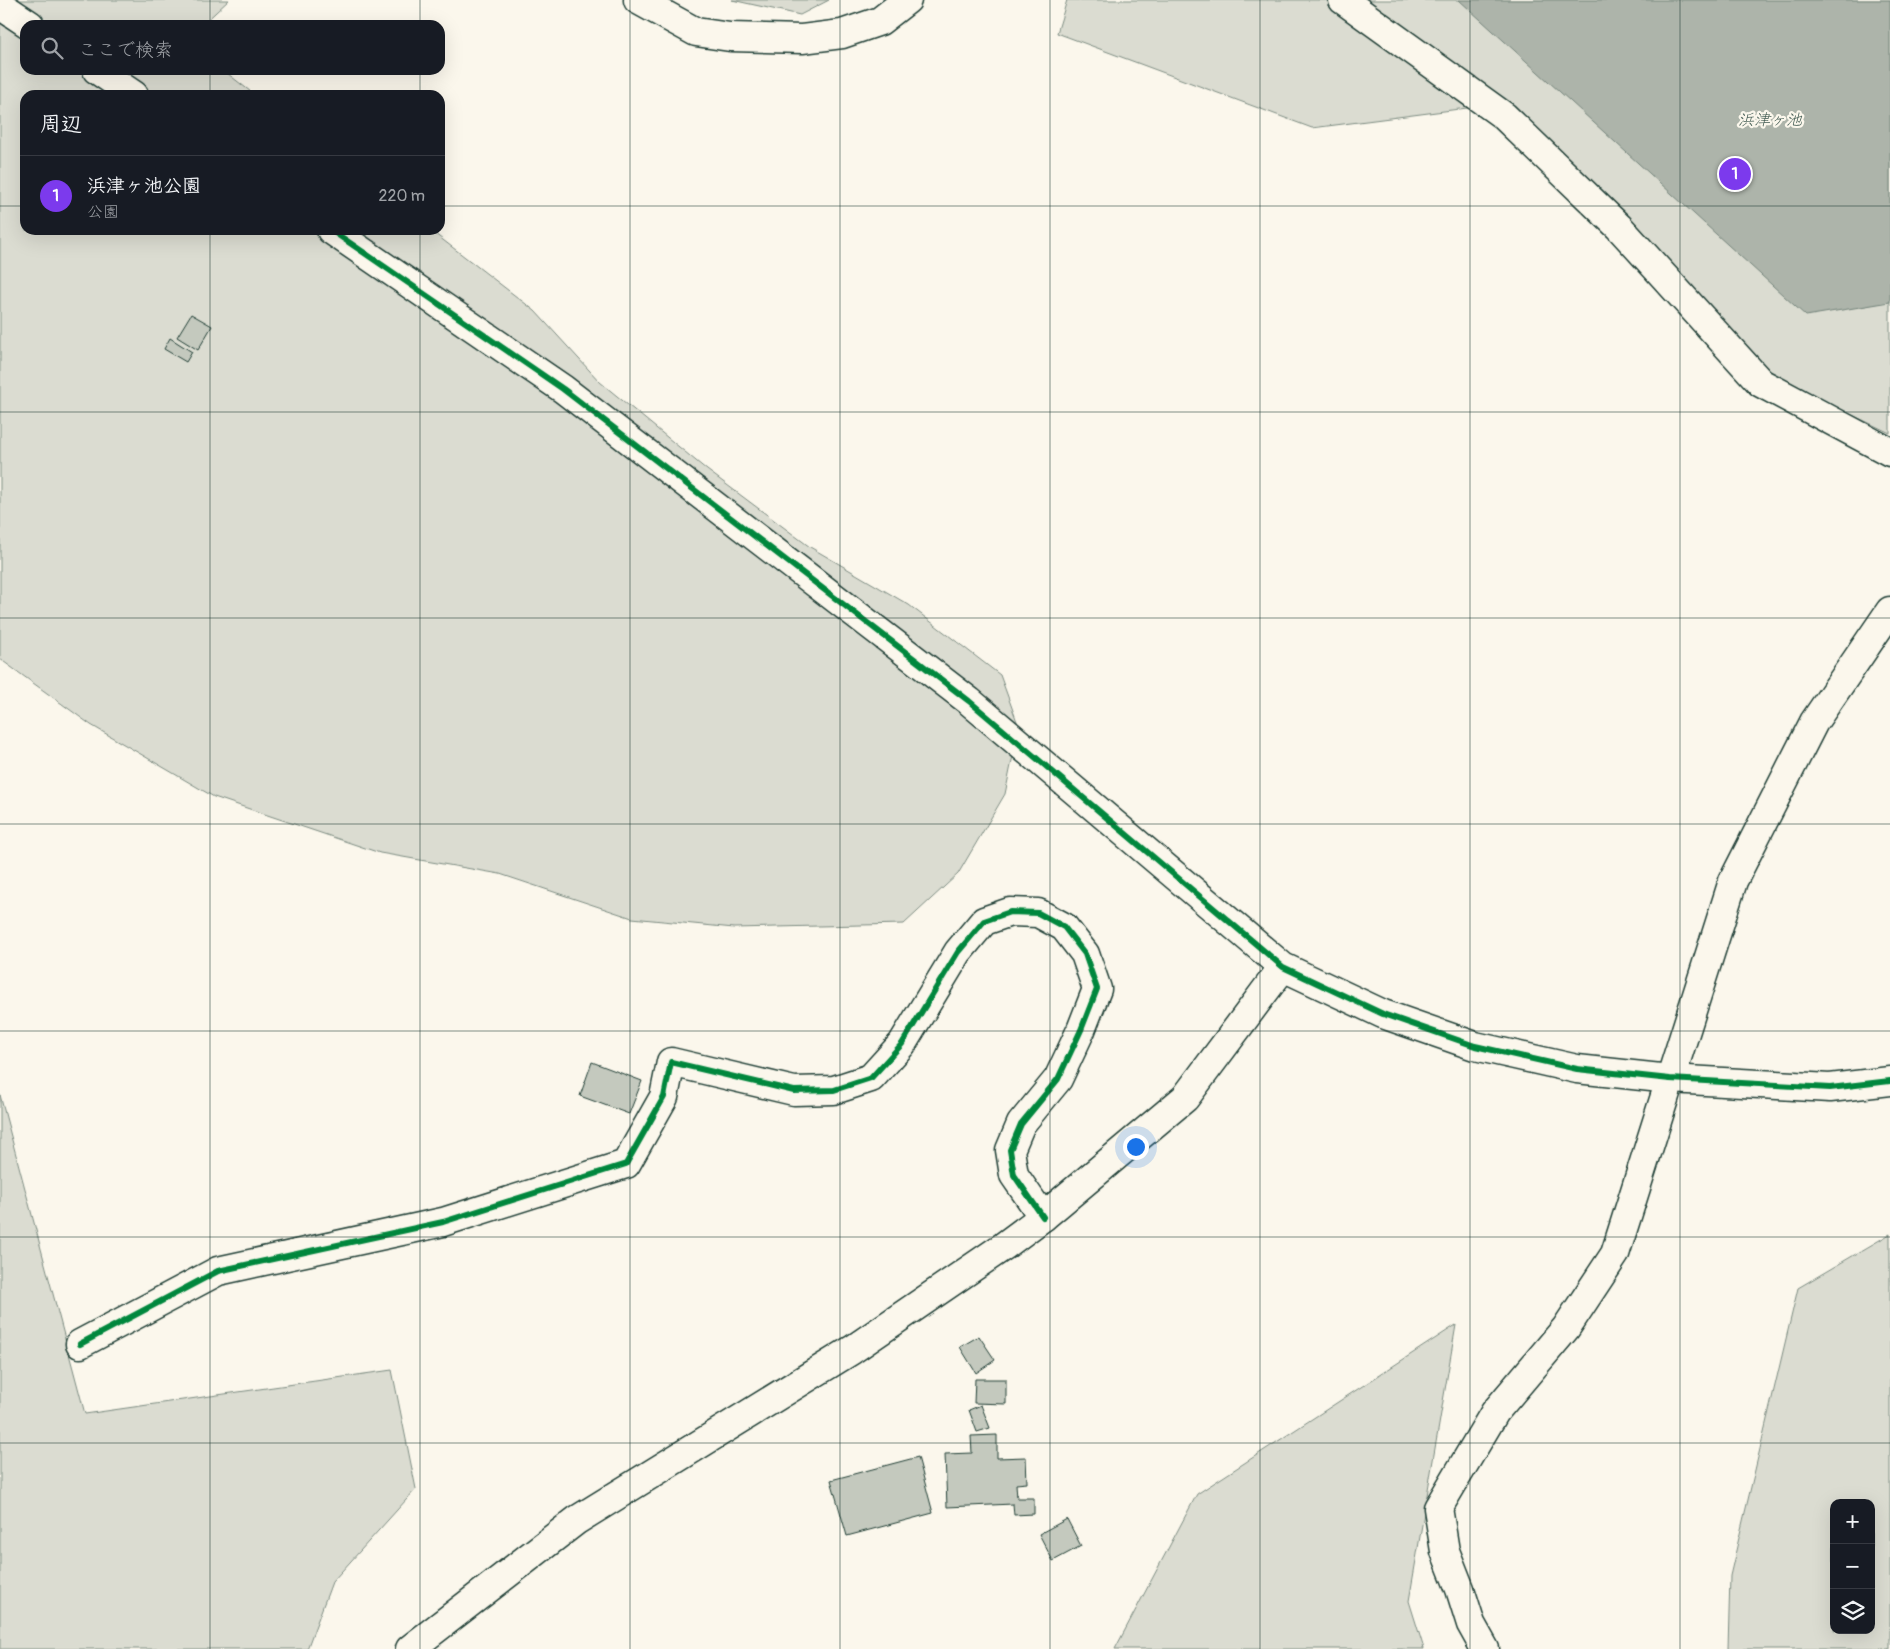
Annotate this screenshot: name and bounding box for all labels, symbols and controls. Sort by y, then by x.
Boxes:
search box [20,20,445,75]
icon: search [38,34,66,62]
text: ここで検索 [78,38,173,62]
water label: 浜津ヶ池 [1738,110,1803,130]
text: 周辺 [40,111,82,138]
pin: 1 [1719,155,1751,193]
text: 浜津ヶ池公園 [87,174,201,198]
text: 1 [53,186,59,206]
text: 220 m [379,186,425,206]
text: 公園 [87,202,119,222]
your location [1123,1134,1149,1160]
map controls [1830,1499,1875,1634]
button: + [1830,1499,1875,1544]
button: − [1830,1544,1875,1589]
button: layers [1830,1589,1875,1634]

